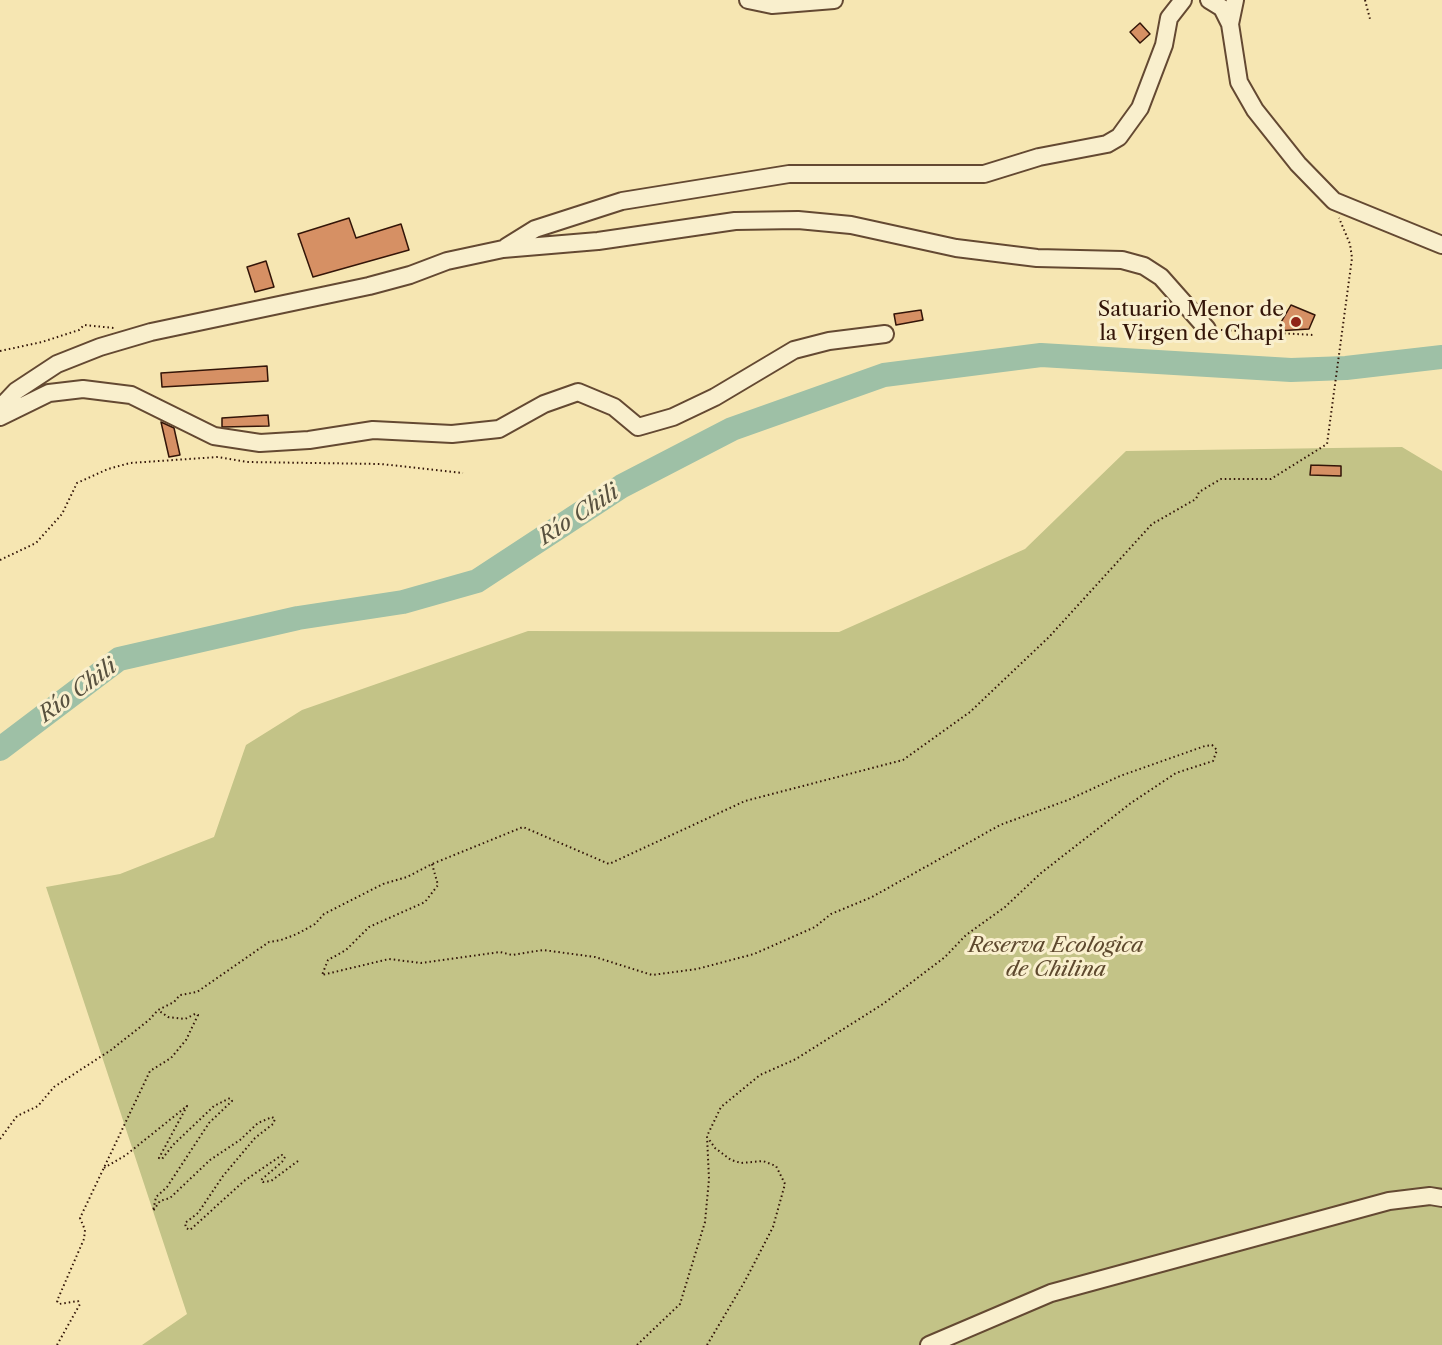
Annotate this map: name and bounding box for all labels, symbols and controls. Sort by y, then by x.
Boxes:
place label: Satuario Menor de la Virgen de Chapi [1098,297,1284,347]
marker: Satuario Menor de la Virgen de Chapi [1289,315,1303,329]
water label: Río Chili [534,479,624,551]
water label: Río Chili [34,654,122,728]
park label: Reserva Ecologica de Chilina [968,933,1144,983]

